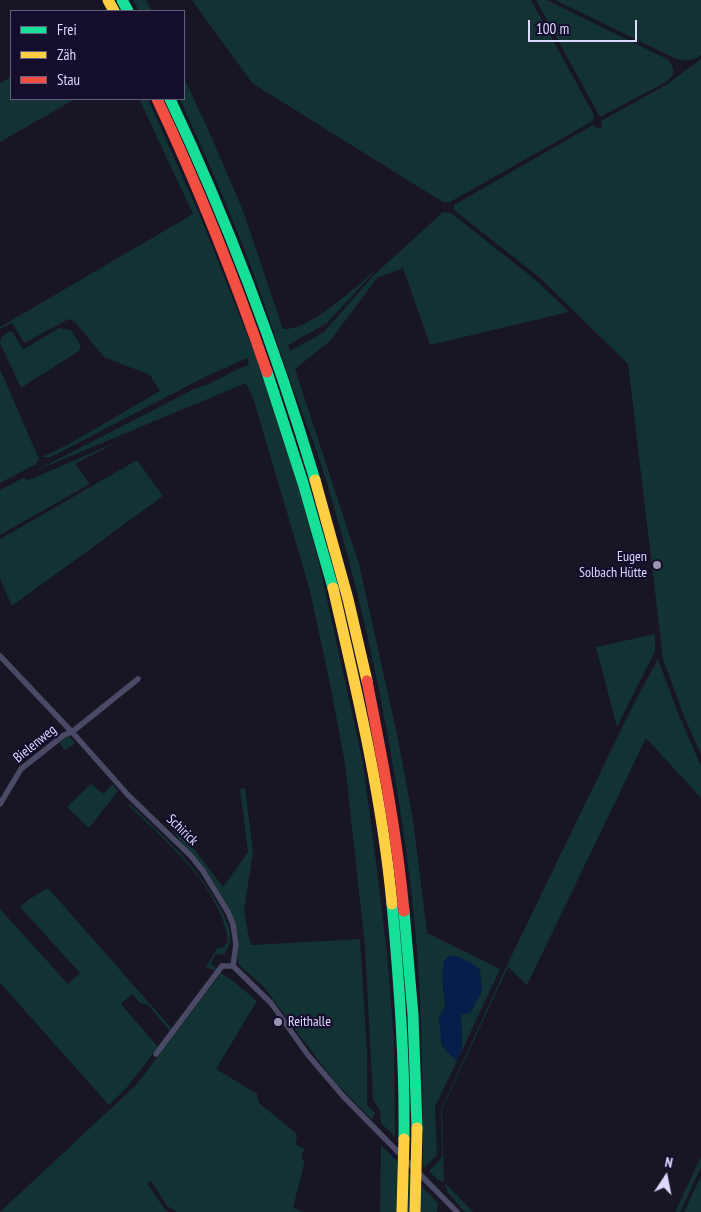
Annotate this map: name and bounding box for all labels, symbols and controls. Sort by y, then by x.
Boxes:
legend [10,10,185,100]
scale bar [531,10,640,42]
text: 100 m [536,19,569,38]
text: Frei [57,20,77,39]
text: Zäh [57,45,76,64]
text: Stau [57,70,80,89]
place label: Eugen Solbach Hütte [579,549,647,582]
marker: Eugen Solbach Hütte [651,559,663,571]
street label: Bielenweg [10,722,60,766]
street label: Schirick [163,811,201,849]
place label: Reithalle [288,1014,331,1030]
marker: Reithalle [272,1016,284,1028]
north arrow [641,1152,691,1202]
text: N [663,1153,674,1172]

